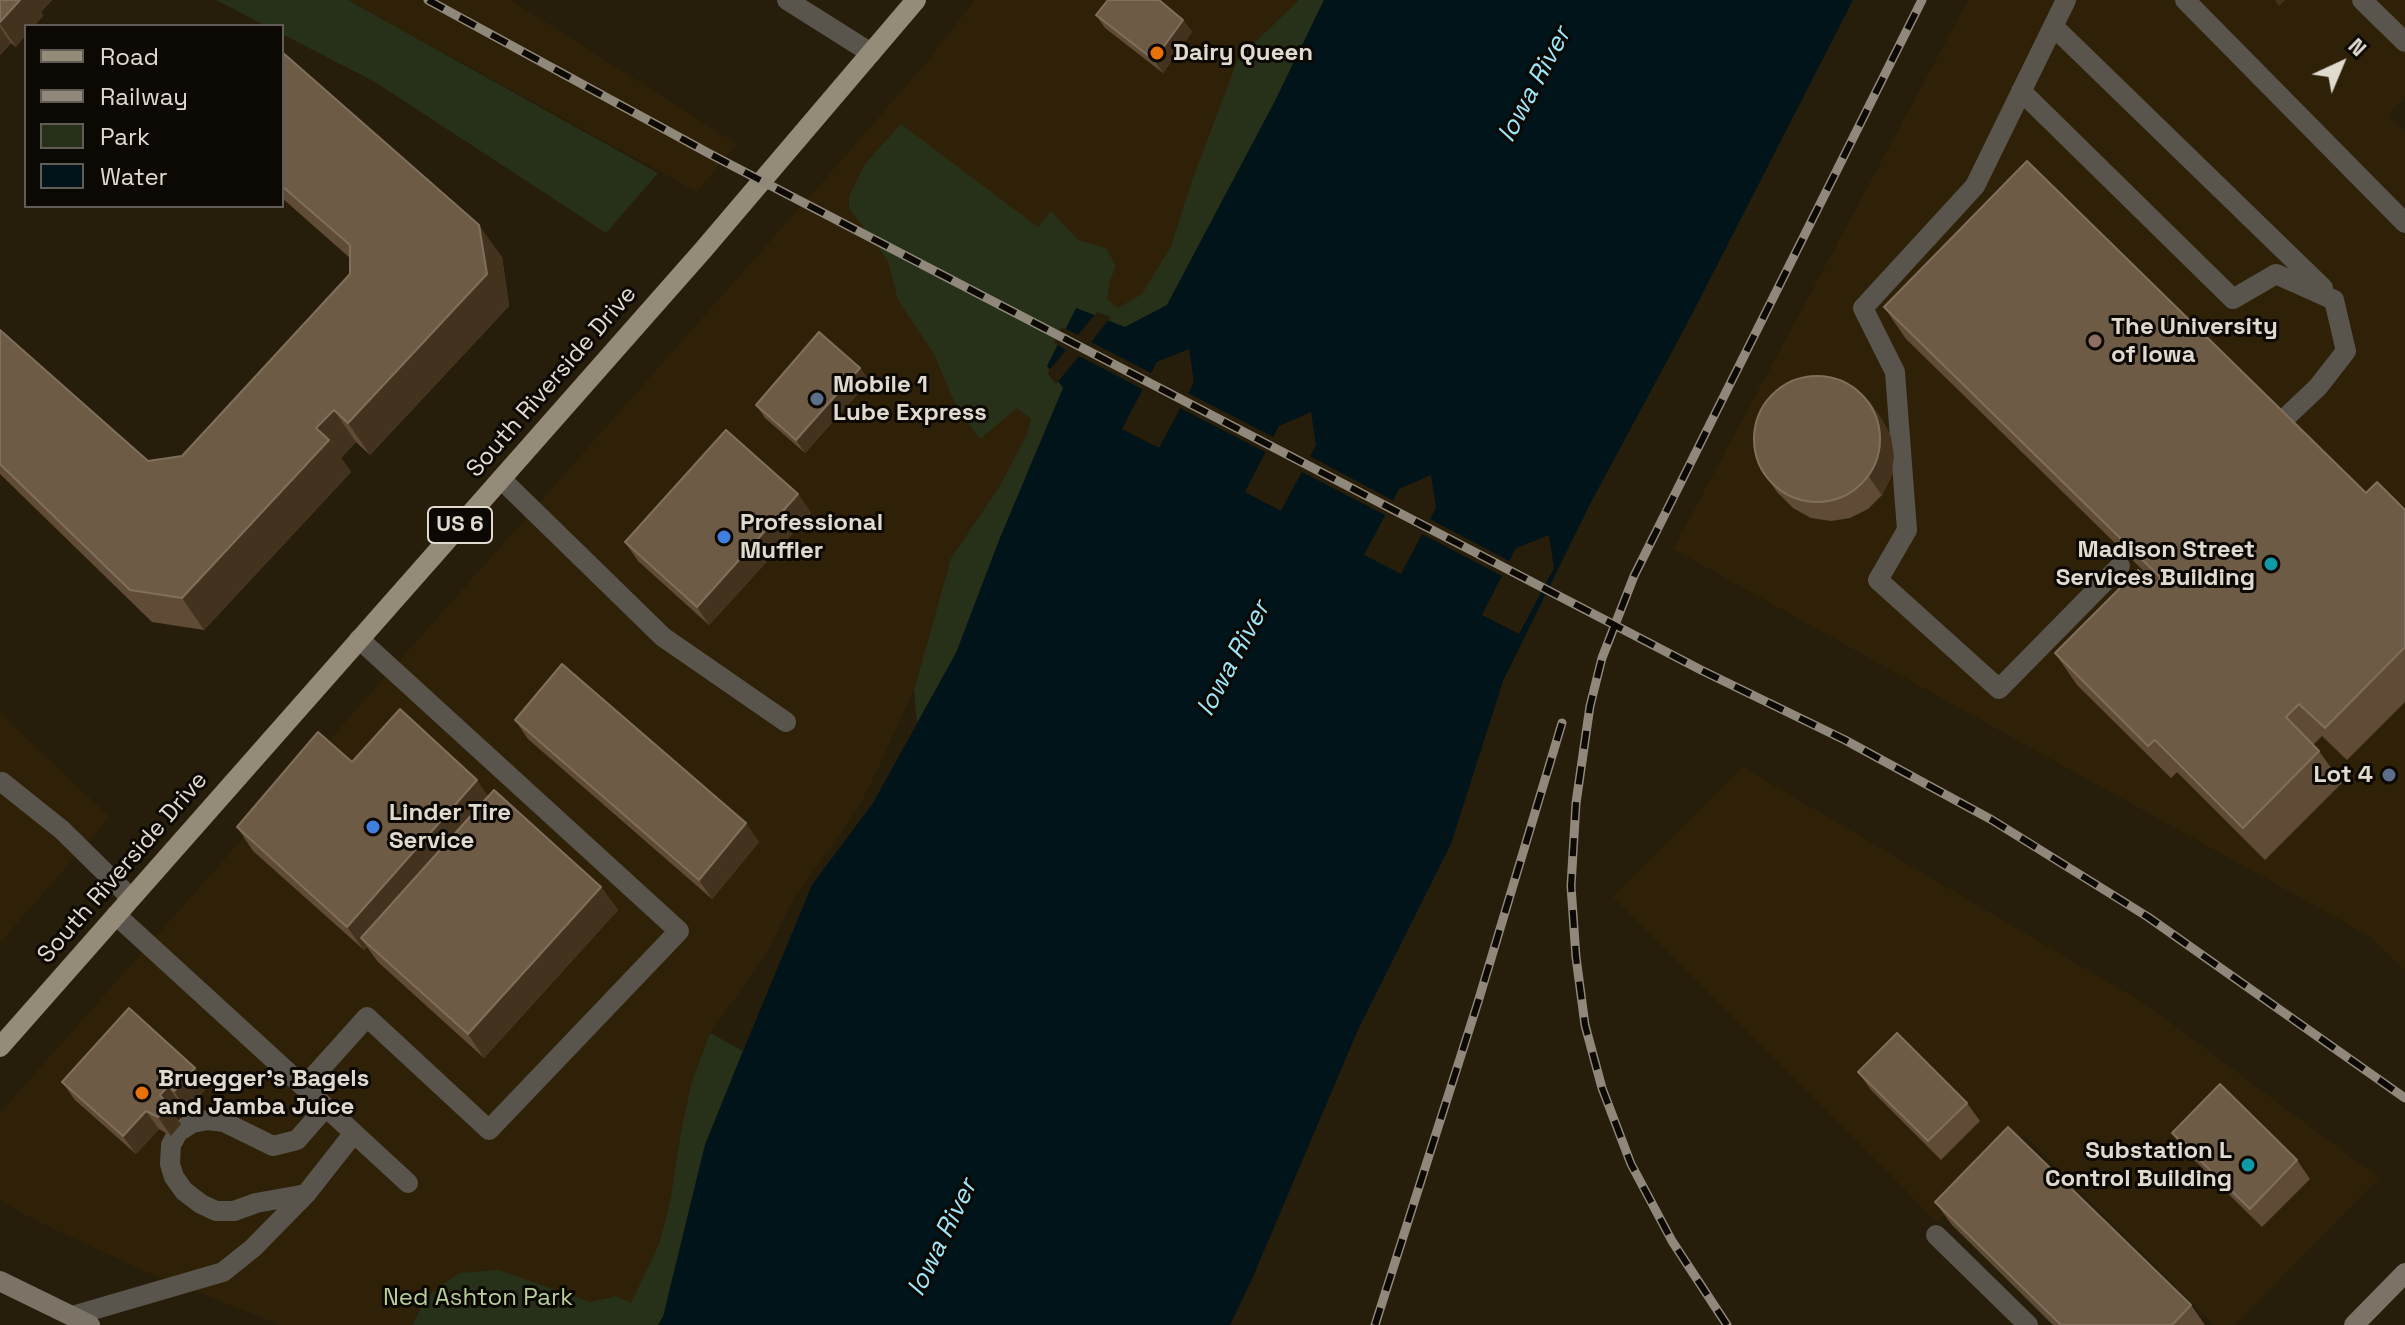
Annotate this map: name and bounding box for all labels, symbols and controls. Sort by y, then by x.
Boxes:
water label: Iowa River [1492,22,1578,148]
legend [24,24,284,208]
north arrow [2301,24,2381,104]
text: N [2343,32,2373,62]
place label: Dairy Queen [1173,39,1313,67]
text: Road [100,41,159,72]
marker: Dairy Queen [1148,44,1166,62]
text: Railway [100,81,188,112]
text: Park [100,121,150,152]
text: Water [100,161,168,192]
street label: South Riverside Drive [461,280,643,484]
place label: The University of Iowa [2111,313,2278,369]
marker: The University of Iowa [2086,332,2104,350]
place label: Mobile 1 Lube Express [833,371,987,427]
marker: Mobile 1 Lube Express [808,390,826,408]
road number: US 6 [428,507,492,543]
place label: Professional Muffler [740,509,883,565]
marker: Professional Muffler [715,528,733,546]
place label: Madison Street Services Building [2056,536,2255,592]
marker: Madison Street Services Building [2262,555,2280,573]
water label: Iowa River [1191,596,1277,722]
place label: Lot 4 [2313,761,2373,789]
street label: South Riverside Drive [32,766,214,970]
marker: Lot 4 [2380,766,2398,784]
place label: Linder Tire Service [389,799,511,855]
marker: Linder Tire Service [364,818,382,836]
place label: Bruegger's Bagels and Jamba Juice [158,1065,369,1121]
marker: Bruegger's Bagels and Jamba Juice [133,1084,151,1102]
place label: Substation L Control Building [2045,1137,2232,1193]
marker: Substation L Control Building [2239,1156,2257,1174]
water label: Iowa River [901,1175,985,1301]
park label: Ned Ashton Park [383,1284,573,1312]

